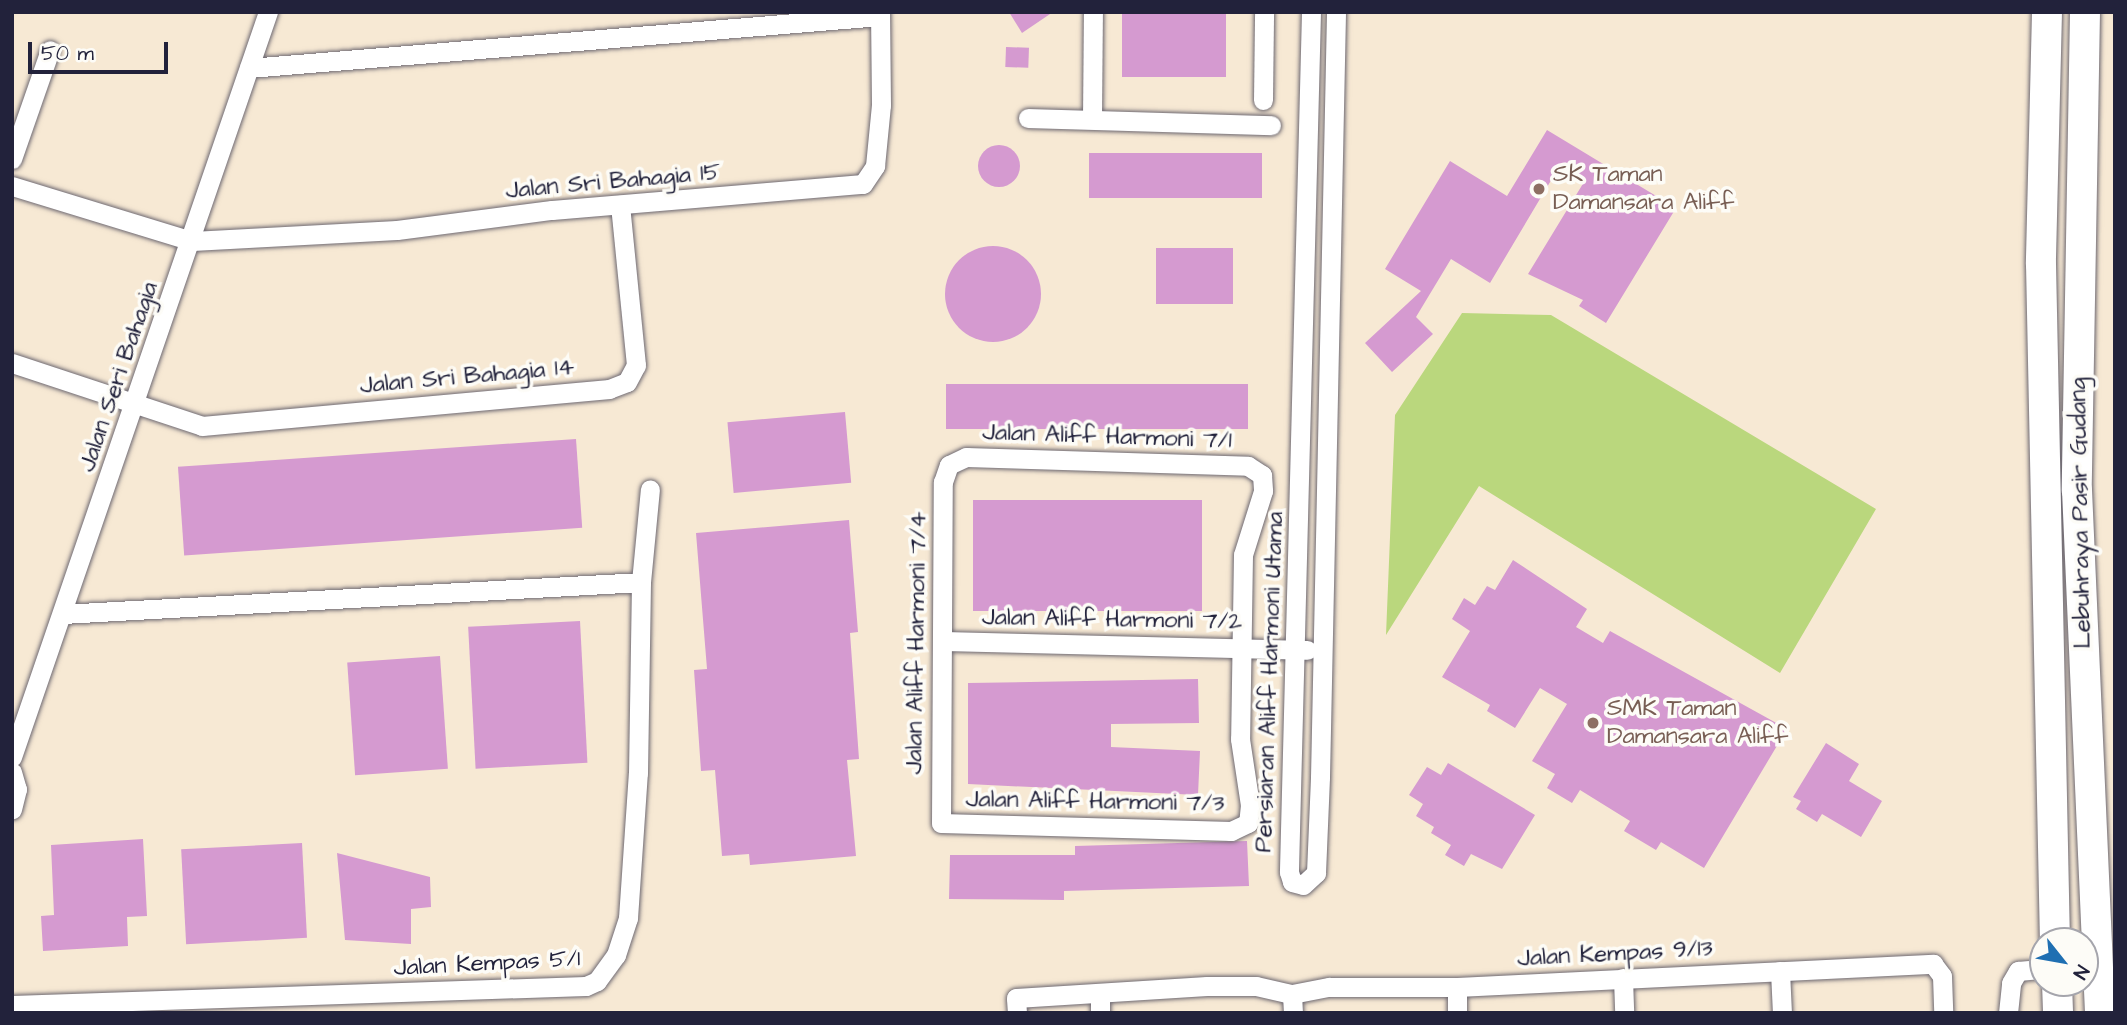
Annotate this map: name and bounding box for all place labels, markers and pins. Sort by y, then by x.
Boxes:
place label: SK Taman Damansara Aliff [1553,161,1734,217]
marker: SK Taman Damansara Aliff [1531,181,1547,197]
place label: SMK Taman Damansara Aliff [1607,695,1788,751]
marker: SMK Taman Damansara Aliff [1585,715,1601,731]

